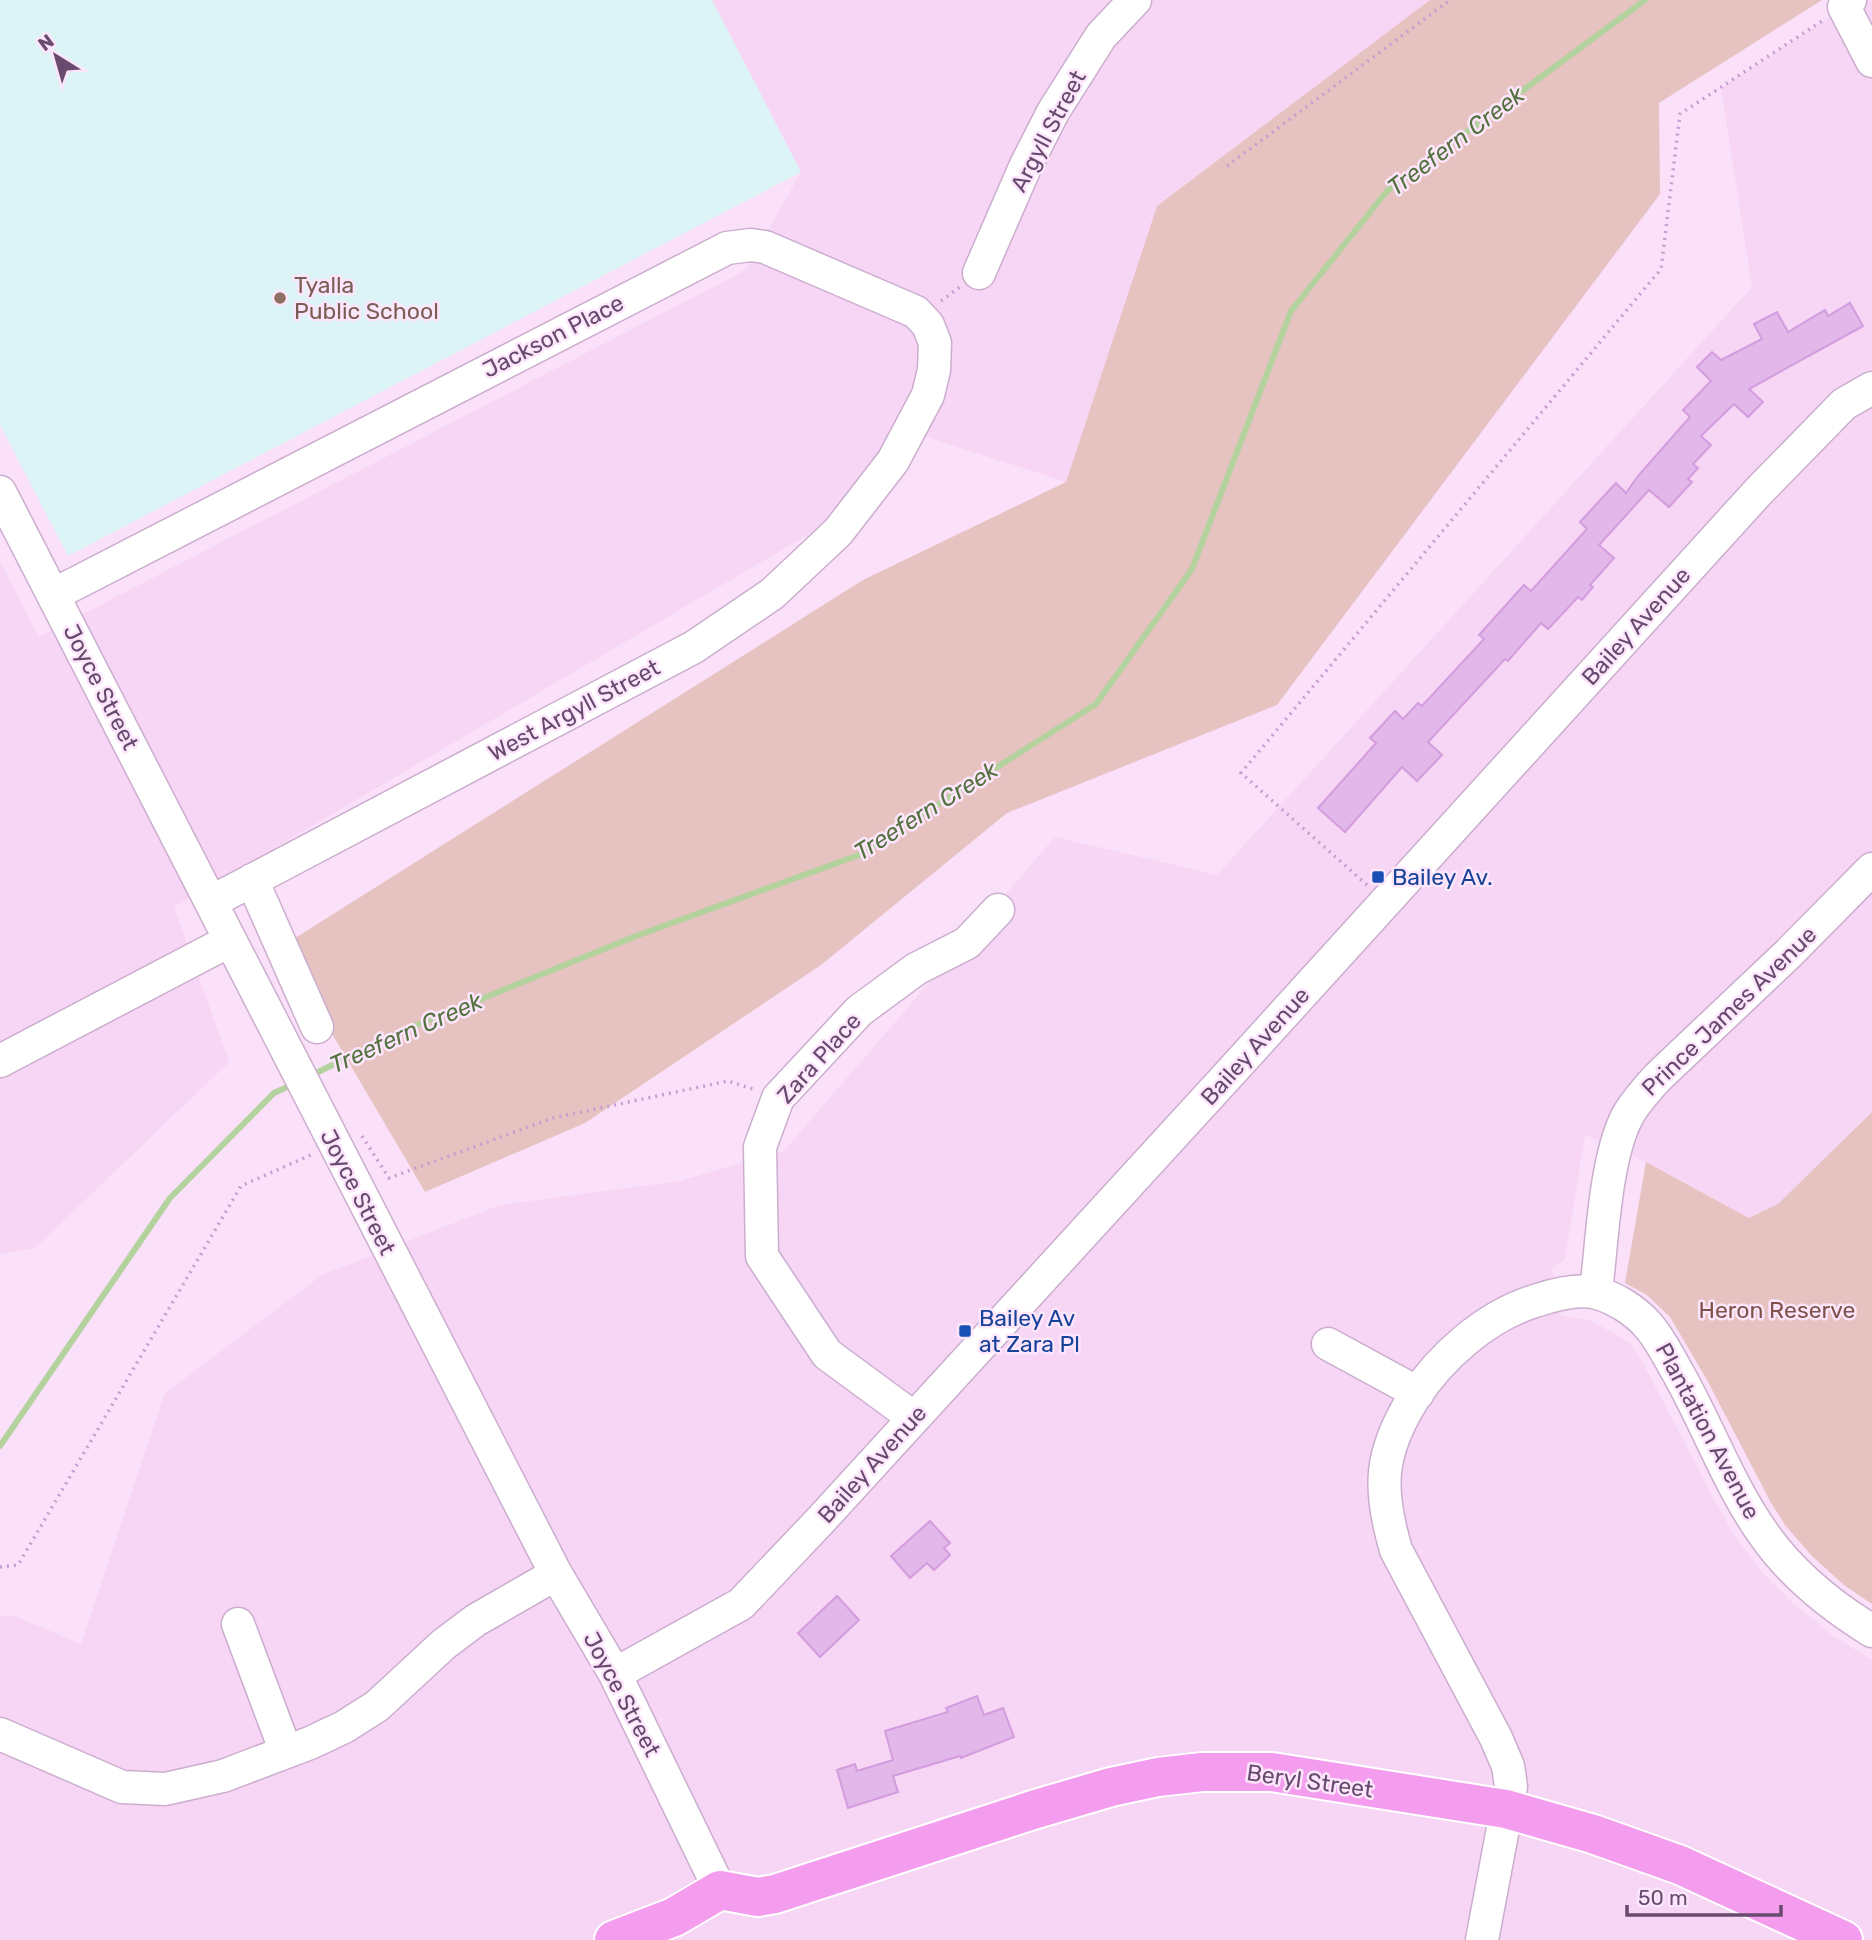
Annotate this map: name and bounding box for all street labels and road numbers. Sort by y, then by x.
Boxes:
street label: Argyll Street [1004,65,1092,197]
street label: Jackson Place [478,288,628,384]
street label: Bailey Avenue [1576,561,1696,691]
street label: Joyce Street [57,619,145,755]
street label: West Argyll Street [483,653,665,767]
street label: Prince James Avenue [1636,920,1822,1102]
street label: Bailey Avenue [1195,981,1315,1111]
street label: Zara Place [771,1007,867,1109]
street label: Joyce Street [314,1124,402,1260]
street label: Plantation Avenue [1650,1338,1766,1524]
street label: Bailey Avenue [812,1399,932,1529]
street label: Joyce Street [577,1627,667,1761]
street label: Beryl Street [1245,1758,1375,1804]

